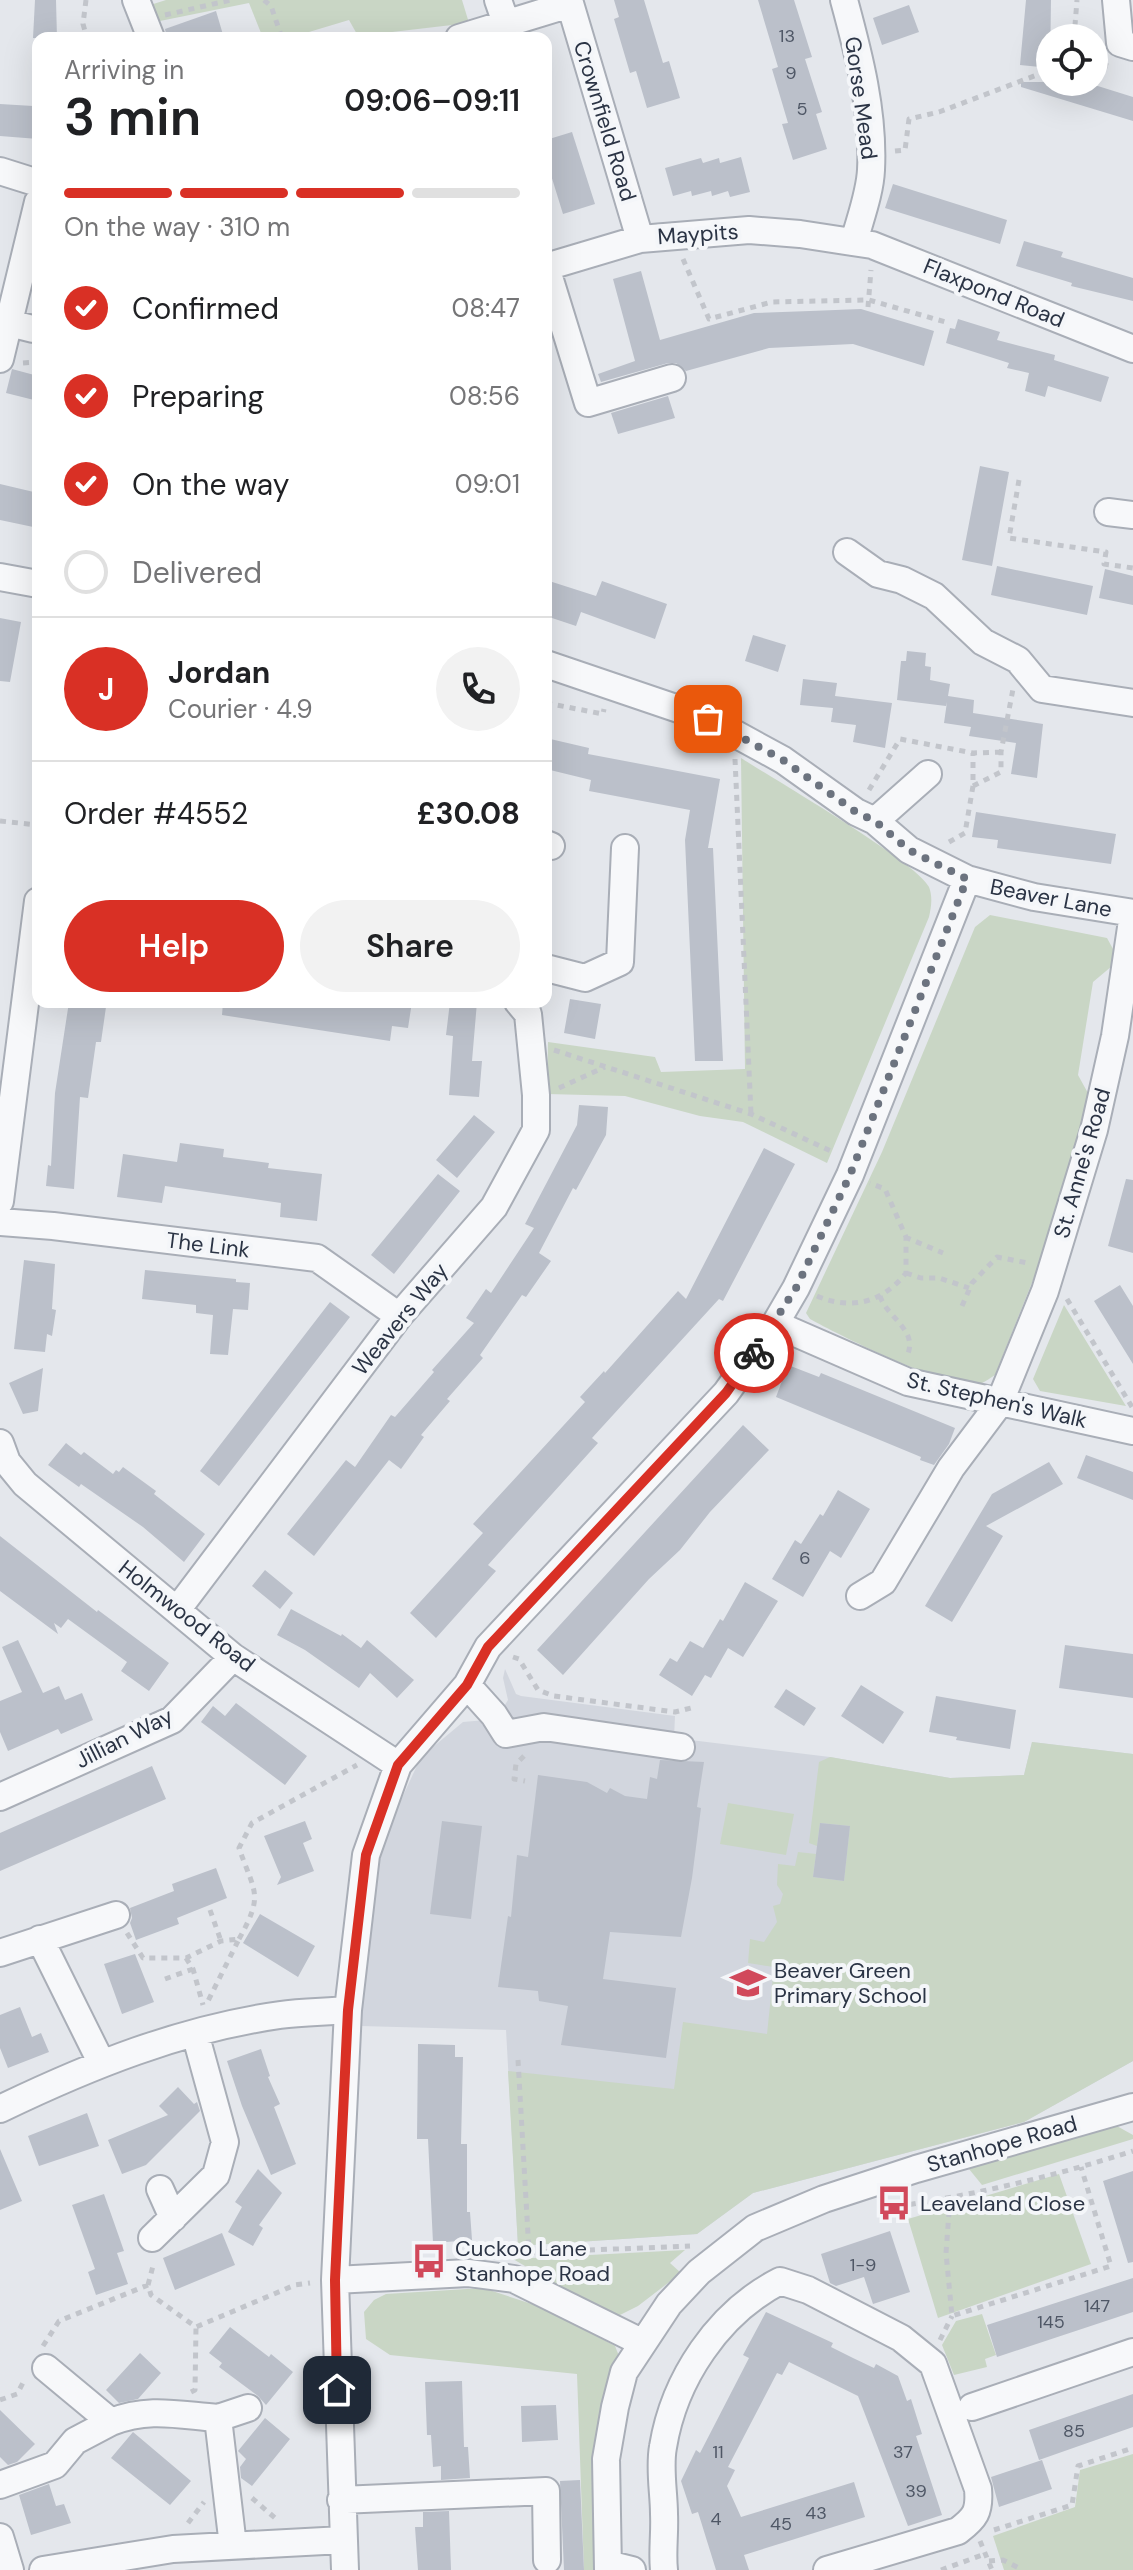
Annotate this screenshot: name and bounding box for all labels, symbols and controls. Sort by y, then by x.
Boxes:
house number: 13 [779,24,795,48]
map controls [1036,24,1108,96]
button: locate [1036,24,1108,96]
street label: Gorse Mead [838,35,884,161]
street label: Crownfield Road [567,37,643,205]
text: Arriving in [64,53,184,87]
house number: 9 [785,61,797,85]
text: 09:06–09:11 [344,81,520,120]
text: 3 min [64,83,201,151]
house number: 5 [797,97,807,121]
text: On the way · 310 m [64,210,290,244]
street label: Maypits [657,217,739,251]
street label: Flaxpond Road [919,251,1069,335]
icon: check [64,286,108,330]
text: Confirmed [132,289,279,328]
text: 08:47 [451,291,520,325]
icon: check [64,374,108,418]
text: Preparing [132,377,264,416]
text: 08:56 [449,379,520,413]
icon: check [64,462,108,506]
text: On the way [132,465,289,504]
text: 09:01 [455,467,520,501]
text: Delivered [132,553,262,592]
button: phone [436,647,520,731]
text: Jordan [168,653,270,692]
text: J [98,670,114,709]
pin [674,685,742,753]
text: Courier · 4.9 [168,692,313,726]
icon: bag [686,697,730,741]
text: Order #4552 [64,794,248,833]
text: £30.08 [417,794,520,833]
street label: Beaver Lane [988,872,1114,924]
button: Help [64,900,284,992]
button: Share [300,900,520,992]
street label: St. Anne's Road [1047,1085,1117,1241]
street label: The Link [165,1225,251,1265]
street label: Weavers Way [346,1257,454,1381]
courier [714,1313,794,1393]
icon: bike [732,1331,776,1375]
street label: St. Stephen's Walk [904,1365,1090,1435]
house number: 6 [799,1546,811,1570]
street label: Holmwood Road [113,1554,261,1678]
street label: Jillian Way [70,1701,178,1775]
place label: Beaver Green Primary School [774,1956,927,2010]
school or university icon: Beaver Green Primary School [729,1964,767,2002]
street label: Stanhope Road [923,2109,1081,2179]
bus stop icon: Leaveland Close [875,2184,913,2222]
place label: Leaveland Close [920,2189,1085,2218]
place label: Cuckoo Lane Stanhope Road [455,2234,610,2288]
bus stop icon: Cuckoo Lane Stanhope Road [410,2242,448,2280]
house number: 1-9 [850,2253,876,2277]
house number: 147 [1084,2294,1110,2318]
house number: 145 [1037,2310,1065,2334]
pin [303,2356,371,2424]
icon: home [315,2368,359,2412]
house number: 85 [1063,2419,1085,2443]
house number: 11 [712,2440,724,2464]
house number: 37 [893,2440,913,2464]
house number: 39 [905,2479,927,2503]
house number: 43 [805,2501,827,2525]
house number: 4 [711,2507,722,2531]
house number: 45 [770,2512,792,2536]

